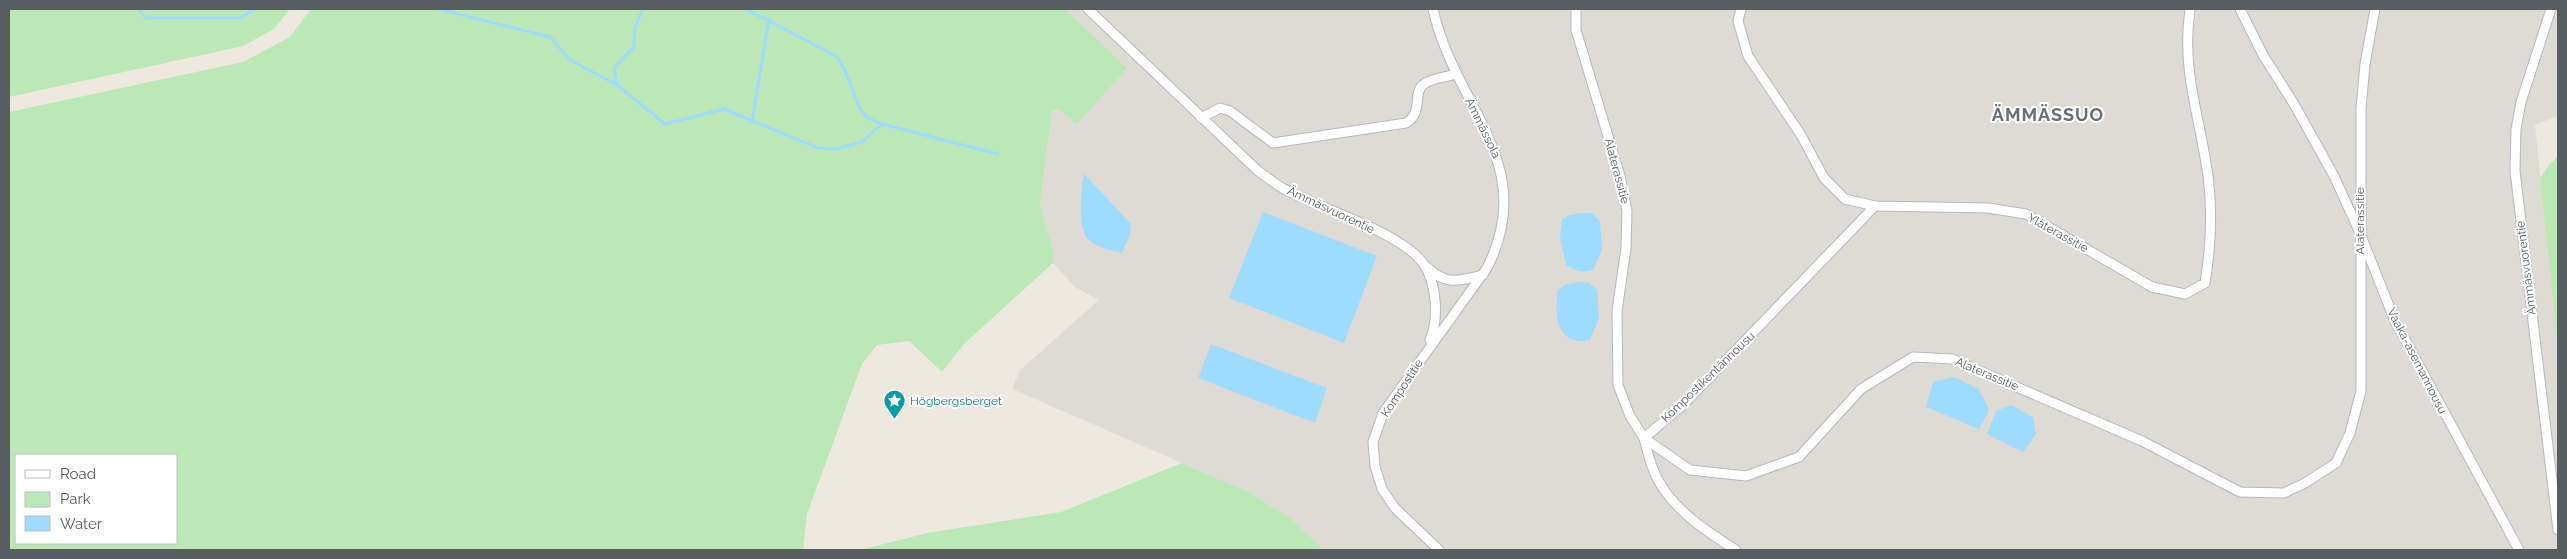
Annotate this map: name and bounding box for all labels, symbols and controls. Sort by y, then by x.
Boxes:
street label: Ämmässola [1462,96,1504,160]
district label: ÄMMÄSSUO [1992,104,2104,125]
street label: Alaterassitie [1602,137,1632,205]
street label: Ämmäsvuorentie [1285,184,1377,236]
street label: Alaterassitie [2353,187,2367,255]
street label: Yläterassitie [2025,211,2091,255]
street label: Ämmäsvuorentie [2513,220,2539,316]
street label: Vaaka-asemannousu [2384,306,2450,416]
street label: Kompostikentännousu [1658,329,1758,425]
street label: Alaterassitie [1953,354,2021,394]
street label: Kompostitie [1378,356,1426,420]
place icon: Högbergsberget [882,389,906,420]
place label: Högbergsberget [910,394,1002,408]
legend [15,454,178,544]
text: Road [60,465,96,483]
text: Park [60,490,91,508]
text: Water [60,515,103,533]

